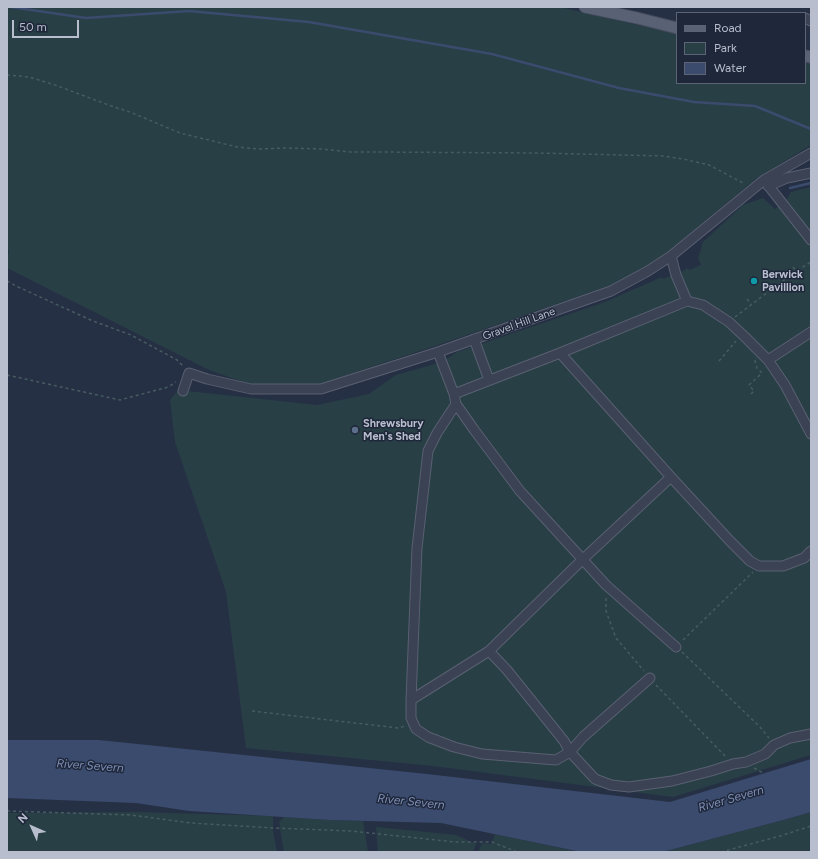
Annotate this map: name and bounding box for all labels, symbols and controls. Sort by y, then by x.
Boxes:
scale bar [14,12,81,38]
legend [676,12,806,84]
text: 50 m [19,20,47,34]
text: Road [714,21,742,35]
text: Park [714,41,737,55]
text: Water [714,61,746,75]
place label: Berwick Pavillion [762,268,804,294]
marker: Berwick Pavillion [749,276,759,286]
street label: Gravel Hill Lane [481,305,557,343]
place label: Shrewsbury Men's Shed [363,417,424,443]
marker: Shrewsbury Men's Shed [350,425,360,435]
water label: River Severn [56,756,124,776]
water label: River Severn [697,783,765,815]
water label: River Severn [377,791,445,813]
north arrow [12,807,52,847]
text: N [16,811,31,826]

